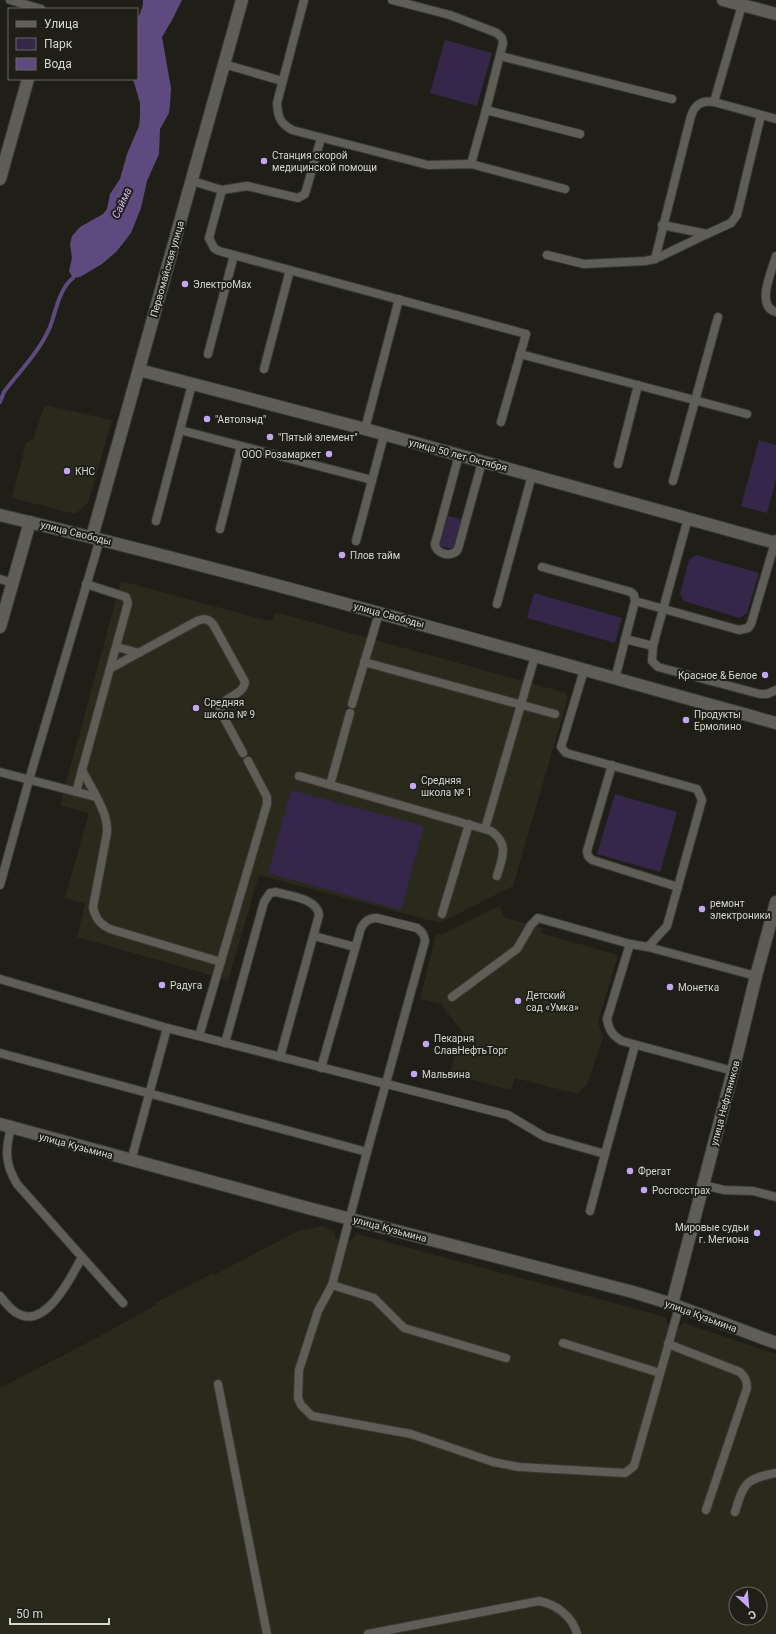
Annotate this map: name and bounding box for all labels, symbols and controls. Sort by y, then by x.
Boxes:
legend [8,8,138,80]
text: Улица [44,17,79,31]
text: Парк [44,37,73,51]
text: Вода [44,57,72,71]
place label: Станция скорой медицинской помощи [272,150,377,173]
marker: Станция скорой медицинской помощи [259,156,269,166]
water label: Сайма [109,185,135,221]
street label: Первомайская улица [148,220,186,318]
marker: ЭлектроMax [180,279,190,289]
place label: ЭлектроMax [193,279,251,290]
marker: "Автолэнд" [202,414,212,424]
place label: "Автолэнд" [215,414,266,425]
marker: "Пятый элемент" [265,432,275,442]
place label: "Пятый элемент" [278,432,358,443]
street label: улица 50 лет Октября [408,437,508,473]
place label: ООО Розамаркет [242,449,321,460]
marker: ООО Розамаркет [324,449,334,459]
marker: КНС [62,466,72,476]
place label: КНС [75,466,96,477]
street label: улица Свободы [39,519,113,547]
marker: Плов тайм [337,550,347,560]
place label: Плов тайм [350,550,400,561]
street label: улица Свободы [353,600,425,630]
place label: Красное & Белое [678,670,757,681]
marker: Красное & Белое [760,670,770,680]
place label: Средняя школа № 9 [204,697,255,720]
marker: Средняя школа № 9 [191,703,201,713]
place label: Продукты Ермолино [694,709,742,732]
marker: Продукты Ермолино [681,715,691,725]
place label: Средняя школа № 1 [421,775,472,798]
marker: Средняя школа № 1 [408,781,418,791]
place label: ремонт электроники [710,898,771,921]
marker: ремонт электроники [697,904,707,914]
marker: Радуга [157,980,167,990]
place label: Радуга [170,980,202,991]
marker: Монетка [665,982,675,992]
place label: Монетка [678,982,719,993]
place label: Детский сад «Умка» [526,990,579,1013]
marker: Детский сад «Умка» [513,996,523,1006]
place label: Пекарня СлавНефтьТорг [434,1033,509,1056]
marker: Пекарня СлавНефтьТорг [421,1039,431,1049]
street label: улица Нефтяников [708,1059,742,1147]
marker: Мальвина [409,1069,419,1079]
place label: Мальвина [422,1069,470,1080]
street label: улица Кузьмина [38,1131,114,1161]
place label: Фрегат [638,1165,671,1177]
marker: Фрегат [625,1166,635,1176]
marker: Росгосстрах [639,1185,649,1195]
place label: Росгосстрах [652,1185,710,1196]
street label: улица Кузьмина [352,1214,428,1244]
place label: Мировые судьи г. Мегиона [675,1222,749,1245]
marker: Мировые судьи г. Мегиона [752,1228,762,1238]
street label: улица Кузьмина [664,1298,738,1334]
north arrow [728,1586,768,1626]
scale bar [10,1600,109,1626]
text: 50 m [16,1607,43,1621]
text: С [746,1607,758,1622]

